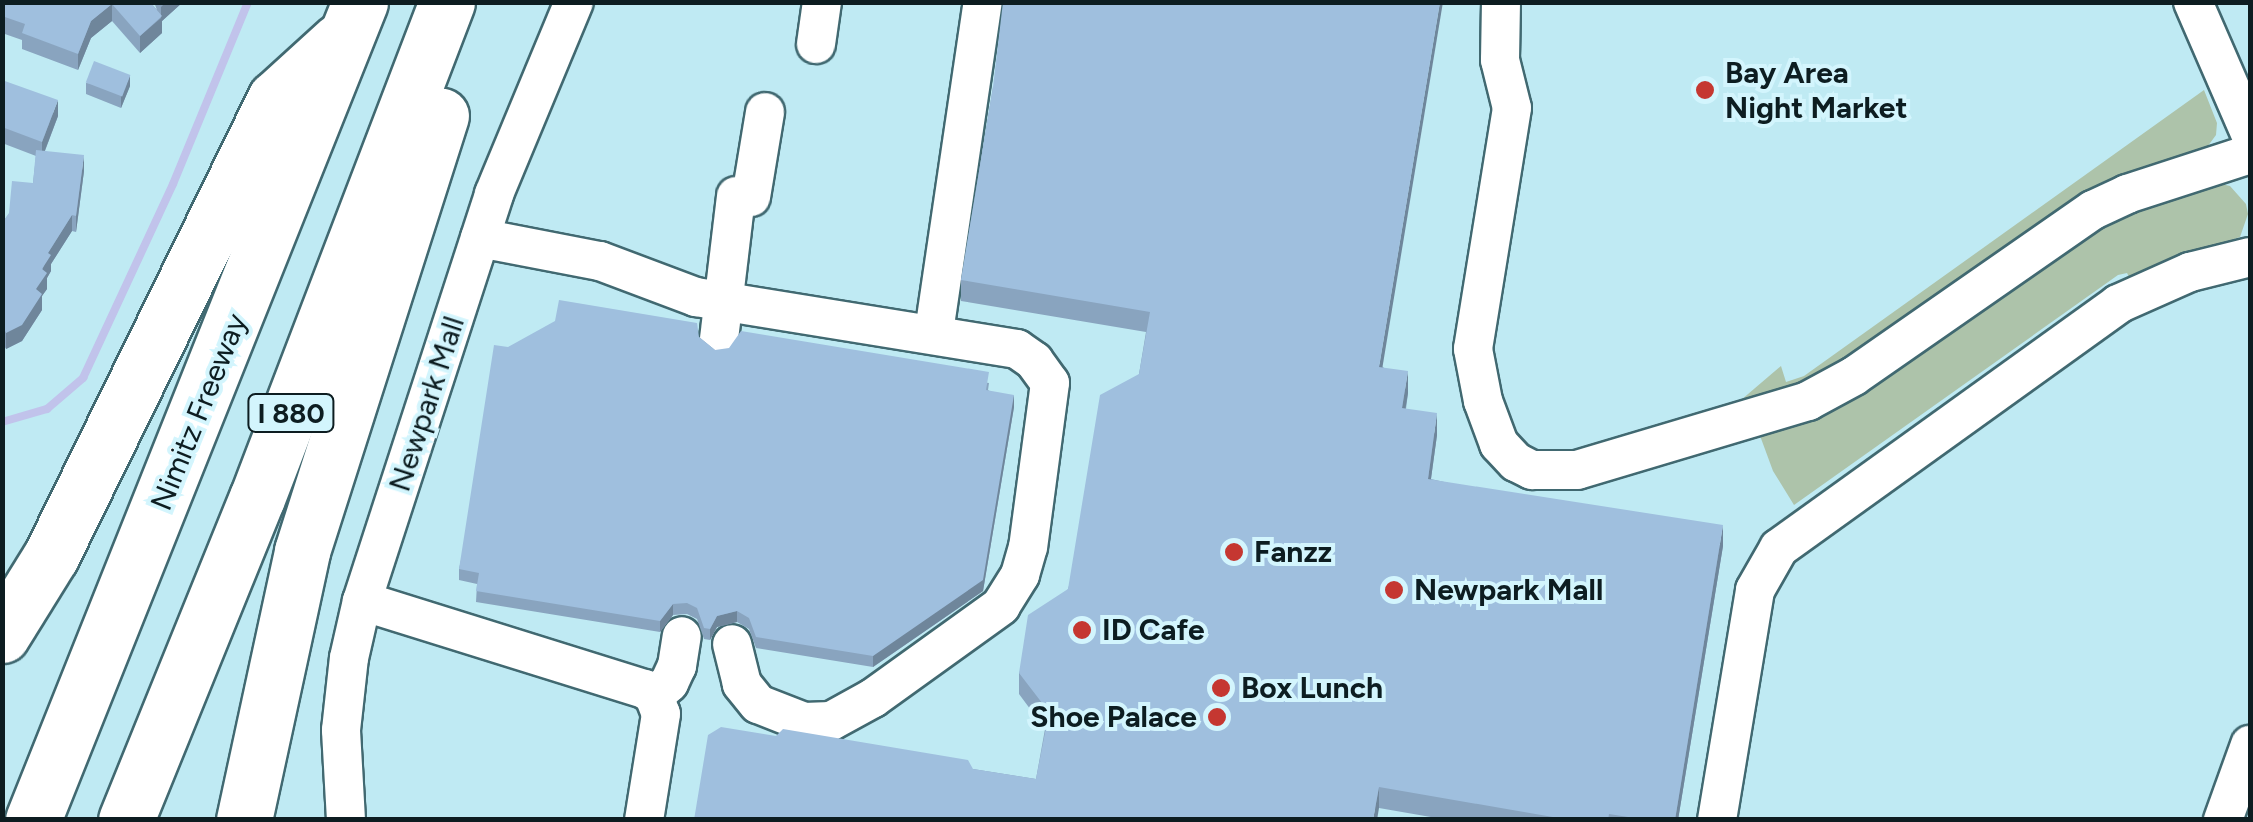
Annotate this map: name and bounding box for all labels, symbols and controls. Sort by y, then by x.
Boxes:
place label: Bay Area Night Market [1725,55,1907,126]
marker: Bay Area Night Market [1694,79,1716,101]
street label: Nimitz Freeway [143,309,255,515]
street label: Newpark Mall [382,312,472,496]
road number: I 880 [246,390,336,436]
place label: Fanzz [1254,534,1332,570]
marker: Fanzz [1223,541,1245,563]
place label: Newpark Mall [1414,572,1603,608]
marker: Newpark Mall [1383,579,1405,601]
place label: ID Cafe [1102,612,1205,648]
marker: ID Cafe [1071,619,1093,641]
place label: Box Lunch [1241,670,1383,706]
marker: Box Lunch [1210,677,1232,699]
place label: Shoe Palace [1030,699,1197,735]
marker: Shoe Palace [1206,706,1228,728]

